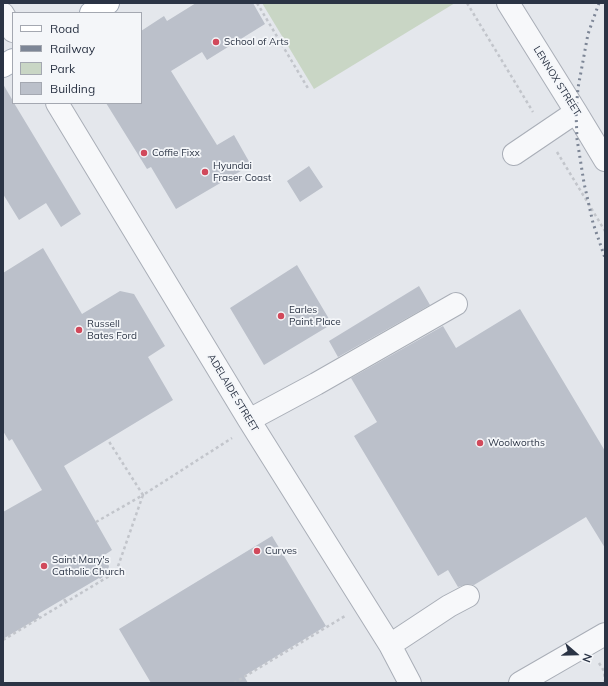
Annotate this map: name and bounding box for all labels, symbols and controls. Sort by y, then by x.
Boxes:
legend [12,12,142,104]
text: Road [50,21,79,36]
place label: School of Arts [224,36,289,48]
marker: School of Arts [211,37,221,47]
text: Railway [50,41,95,56]
street label: LENNOX STREET [531,44,583,118]
text: Park [50,61,75,76]
text: Building [50,81,95,96]
place label: Coffie Fixx [152,147,200,159]
marker: Coffie Fixx [139,148,149,158]
place label: Hyundai Fraser Coast [213,160,271,184]
marker: Hyundai Fraser Coast [200,167,210,177]
place label: Earles Paint Place [289,304,341,328]
marker: Earles Paint Place [276,311,286,321]
place label: Russell Bates Ford [87,318,137,342]
marker: Russell Bates Ford [74,325,84,335]
street label: ADELAIDE STREET [205,352,261,434]
place label: Woolworths [488,437,545,449]
marker: Woolworths [475,438,485,448]
place label: Curves [265,545,297,557]
marker: Curves [252,546,262,556]
place label: Saint Mary's Catholic Church [52,554,125,578]
marker: Saint Mary's Catholic Church [39,561,49,571]
north arrow [556,634,596,674]
text: N [579,652,595,664]

